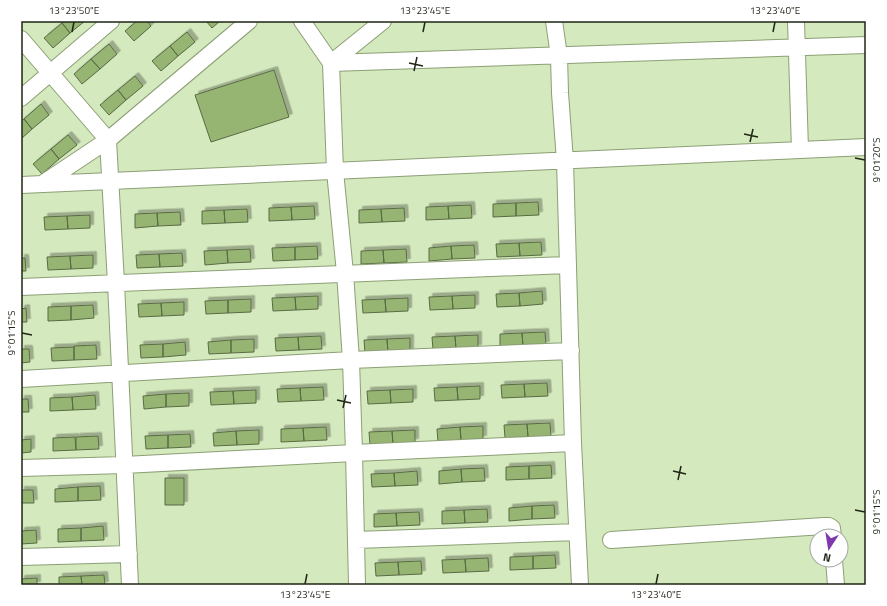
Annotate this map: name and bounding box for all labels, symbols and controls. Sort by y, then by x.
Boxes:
text: 13°23'50"E [49,3,100,18]
text: 13°23'45"E [400,3,451,18]
text: 13°23'40"E [750,3,801,18]
text: 9°01'20"S [869,138,884,182]
text: 9°01'15"S [4,311,19,355]
text: 9°01'15"S [869,490,884,534]
north arrow [809,528,849,568]
text: N [822,549,832,566]
text: 13°23'45"E [280,587,331,602]
text: 13°23'40"E [631,587,682,602]

